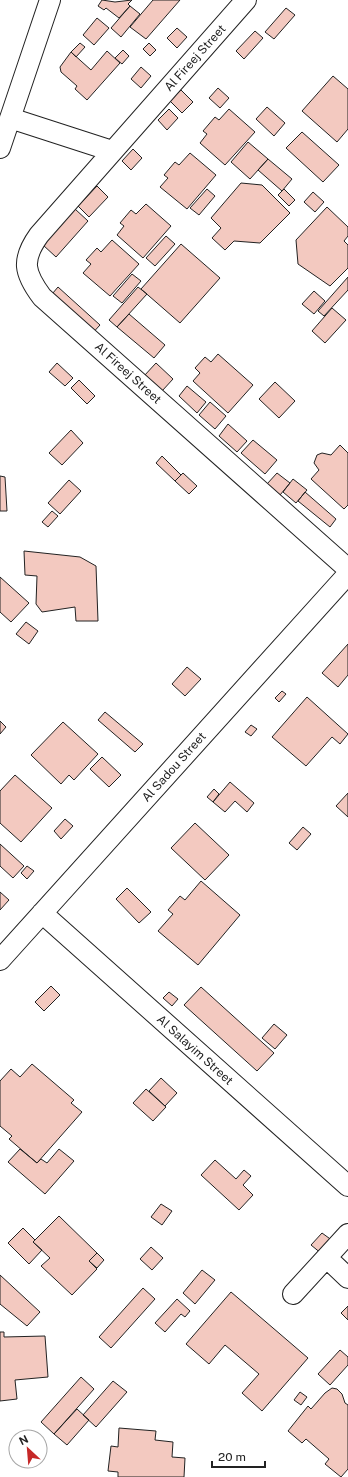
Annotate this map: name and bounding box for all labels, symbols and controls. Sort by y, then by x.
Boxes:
street label: Al Fireej Street [162,22,229,94]
street label: Al Fireej Street [92,340,164,407]
street label: Al Sadou Street [139,729,209,805]
street label: Al Salayim Street [154,1012,236,1088]
north arrow [8,1429,48,1469]
text: N [17,1433,30,1447]
scale bar [212,1443,265,1469]
text: 20 m [218,1450,246,1464]

